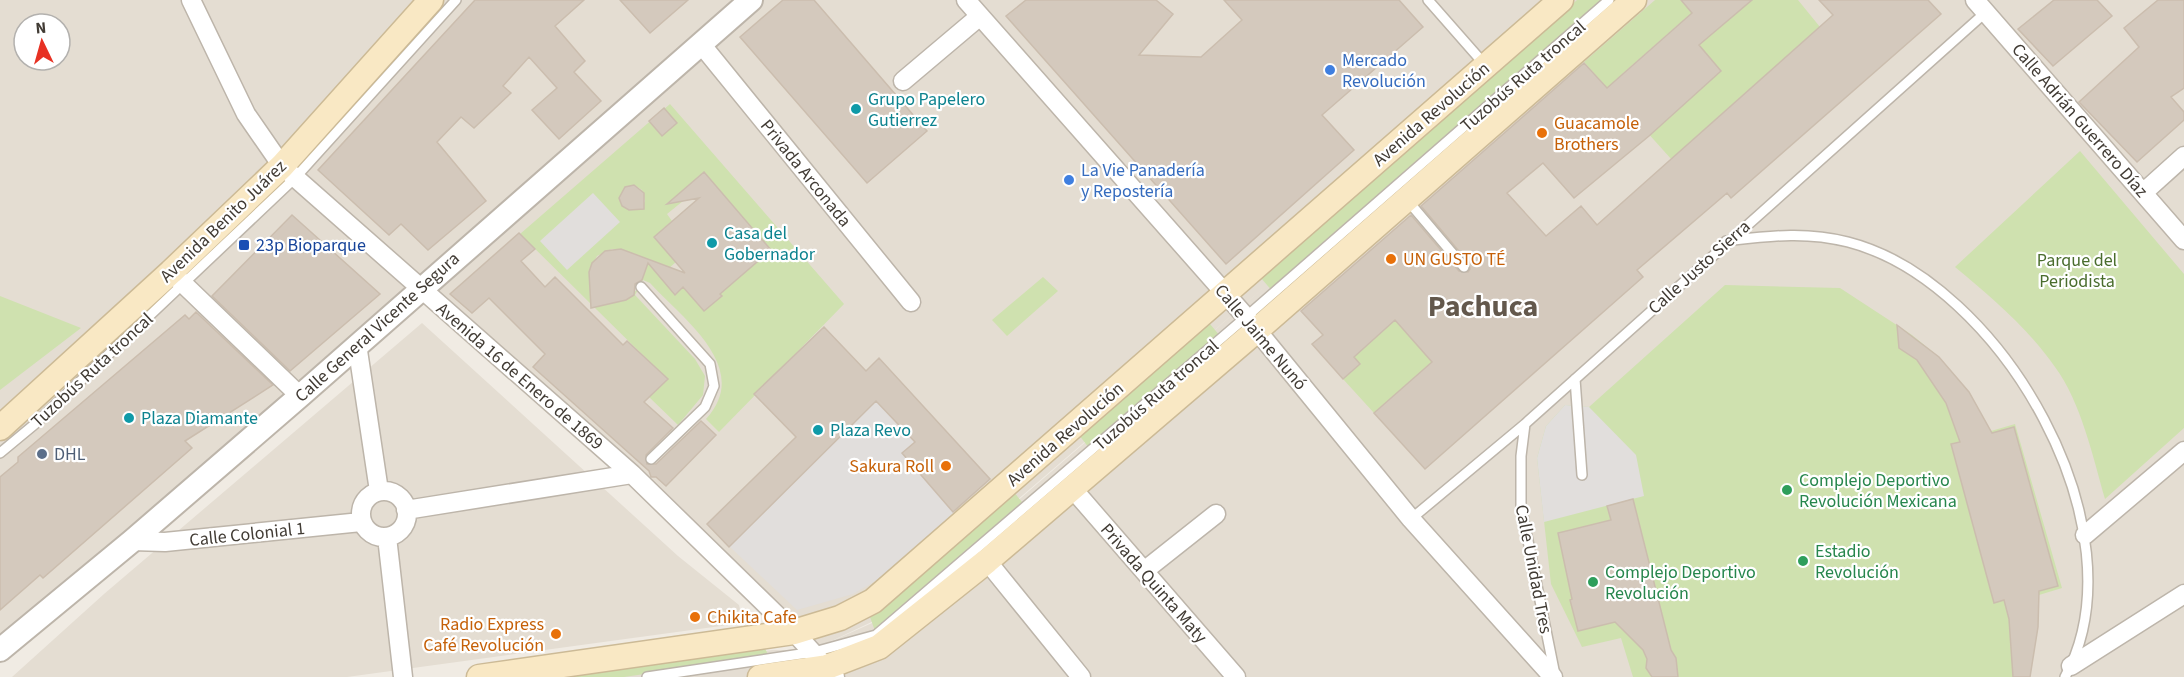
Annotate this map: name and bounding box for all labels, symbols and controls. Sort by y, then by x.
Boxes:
north arrow [12,12,72,72]
street label: Tuzobús Ruta troncal [1455,15,1591,138]
text: N [35,17,47,39]
street label: Calle Adrián Guerrero Díaz [2006,38,2154,203]
place label: Mercado Revolución [1342,48,1426,94]
street label: Avenida Revolución [1367,57,1495,172]
marker: Mercado Revolución [1323,63,1337,77]
place label: Grupo Papelero Gutierrez [868,87,985,133]
marker: Grupo Papelero Gutierrez [849,102,863,116]
place label: Guacamole Brothers [1554,111,1639,157]
street label: Privada Arconada [754,114,857,232]
marker: Guacamole Brothers [1535,126,1549,140]
street label: Avenida Benito Juárez [155,154,292,288]
place label: La Vie Panadería y Repostería [1081,158,1205,204]
marker: La Vie Panadería y Repostería [1062,173,1076,187]
street label: Calle Justo Sierra [1643,215,1756,320]
place label: Casa del Gobernador [724,221,816,267]
place label: 23p Bioparque [256,233,366,258]
marker: Casa del Gobernador [705,236,719,250]
marker: 23p Bioparque [237,238,251,252]
street label: Calle General Vicente Segura [290,247,465,408]
place label: UN GUSTO TÉ [1403,247,1506,272]
park label: Parque del Periodista [2037,248,2117,294]
marker: UN GUSTO TÉ [1384,252,1398,266]
street label: Calle Jaime Nunó [1209,279,1313,396]
district label: Pachuca [1428,285,1538,328]
street label: Avenida 16 de Enero de 1869 [431,297,609,456]
street label: Tuzobús Ruta troncal [26,307,159,434]
street label: Tuzobús Ruta troncal [1088,334,1224,457]
street label: Avenida Revolución [1001,377,1129,492]
place label: Plaza Diamante [141,406,258,431]
marker: Plaza Diamante [122,411,136,425]
place label: Plaza Revo [830,418,911,443]
marker: Plaza Revo [811,423,825,437]
place label: DHL [54,442,86,467]
marker: DHL [35,447,49,461]
place label: Sakura Roll [849,454,934,479]
marker: Sakura Roll [939,459,953,473]
place label: Complejo Deportivo Revolución Mexicana [1799,468,1957,514]
marker: Complejo Deportivo Revolución Mexicana [1780,483,1794,497]
street label: Calle Unidad Tres [1509,502,1558,636]
street label: Calle Colonial 1 [188,516,306,553]
street label: Privada Quinta Maty [1095,518,1213,649]
place label: Estadio Revolución [1815,539,1899,585]
marker: Estadio Revolución [1796,554,1810,568]
place label: Complejo Deportivo Revolución [1605,560,1756,606]
marker: Complejo Deportivo Revolución [1586,575,1600,589]
place label: Chikita Cafe [707,605,797,630]
marker: Chikita Cafe [688,610,702,624]
place label: Radio Express Café Revolución [423,612,544,658]
marker: Radio Express Café Revolución [549,627,563,641]

